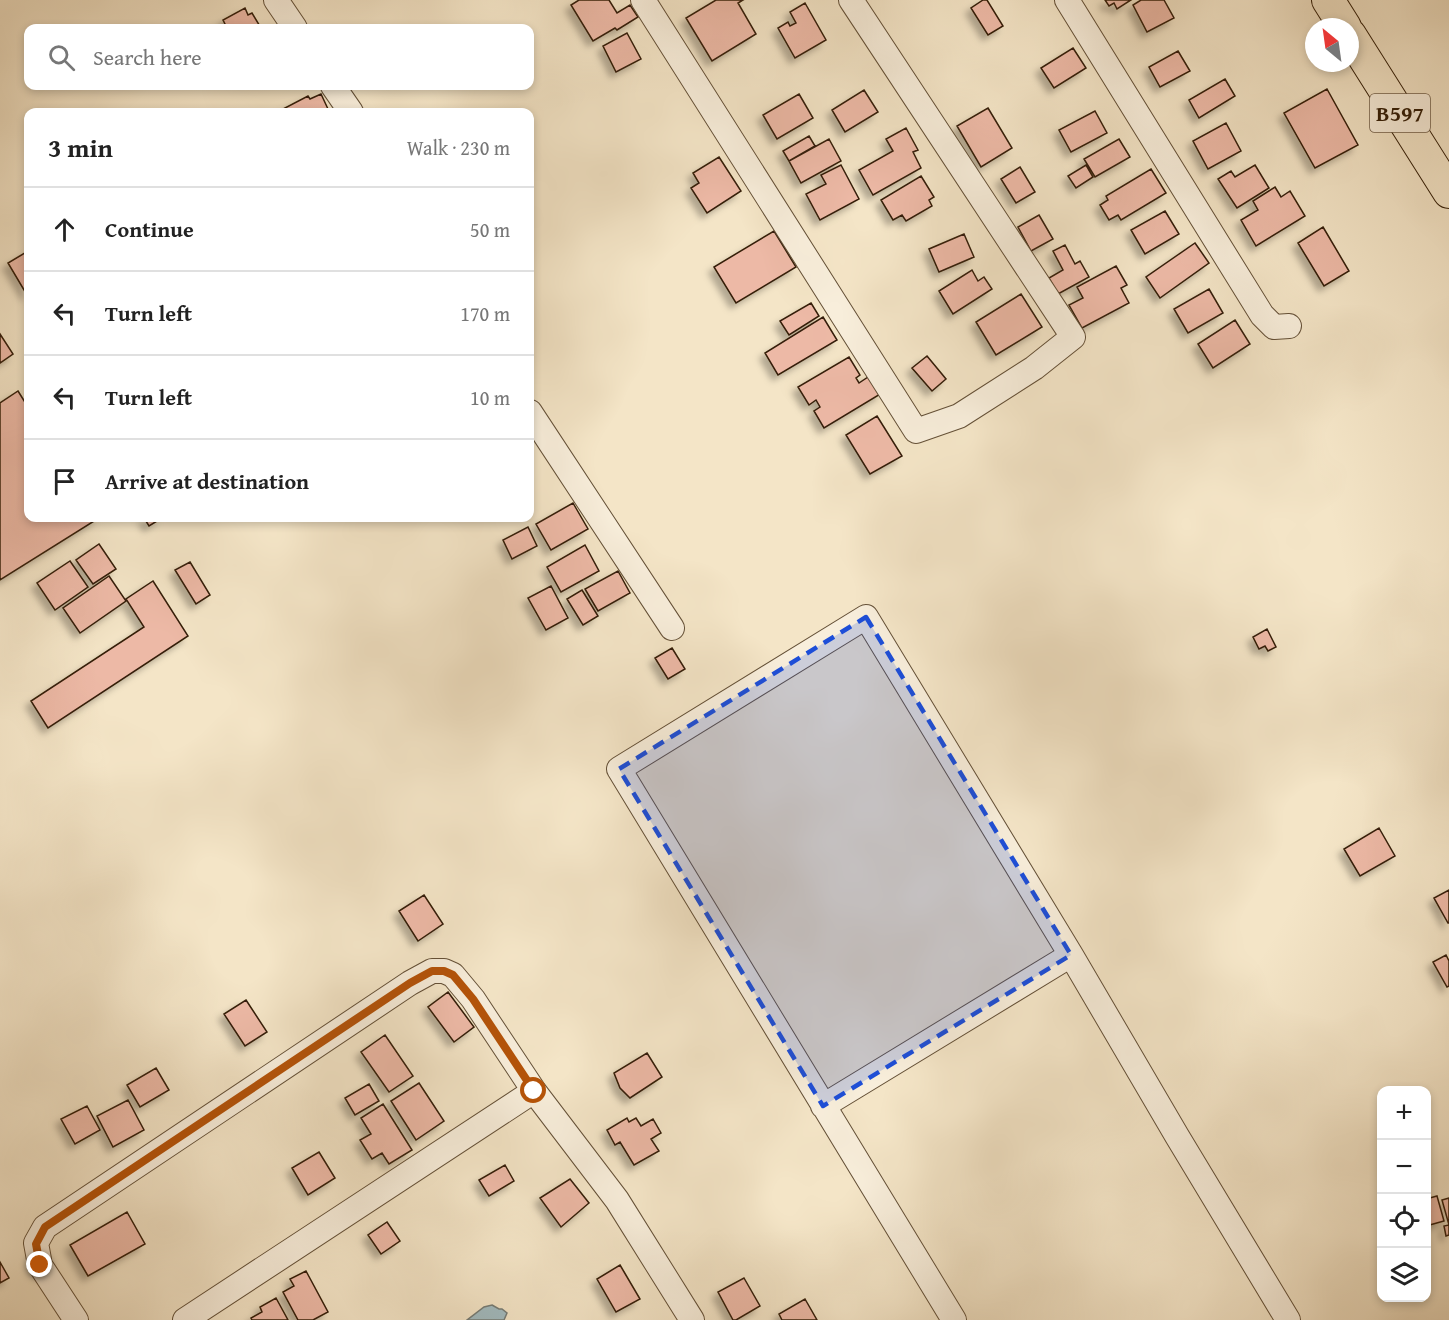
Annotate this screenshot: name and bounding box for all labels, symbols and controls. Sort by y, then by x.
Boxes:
north arrow [1305,18,1359,72]
search box [24,24,534,90]
icon: search [45,41,78,74]
text: Search here [93,41,202,73]
road number: B597 [1370,94,1430,132]
text: 3 min [48,128,113,167]
text: Walk · 230 m [407,133,510,162]
icon: ahead [48,213,81,246]
text: Continue [105,213,194,245]
text: 50 m [470,215,510,244]
icon: left [48,297,81,330]
text: Turn left [105,297,192,329]
text: 170 m [460,299,510,328]
icon: left [48,381,81,414]
text: Turn left [105,381,192,413]
text: 10 m [470,383,510,412]
icon: arrive [48,465,81,498]
text: Arrive at destination [105,465,309,497]
route start [520,1077,546,1103]
map controls [1377,1086,1431,1302]
button: + [1377,1086,1431,1140]
button: − [1377,1140,1431,1194]
button: locate [1377,1194,1431,1248]
button: layers [1377,1248,1431,1302]
route end [26,1251,52,1277]

